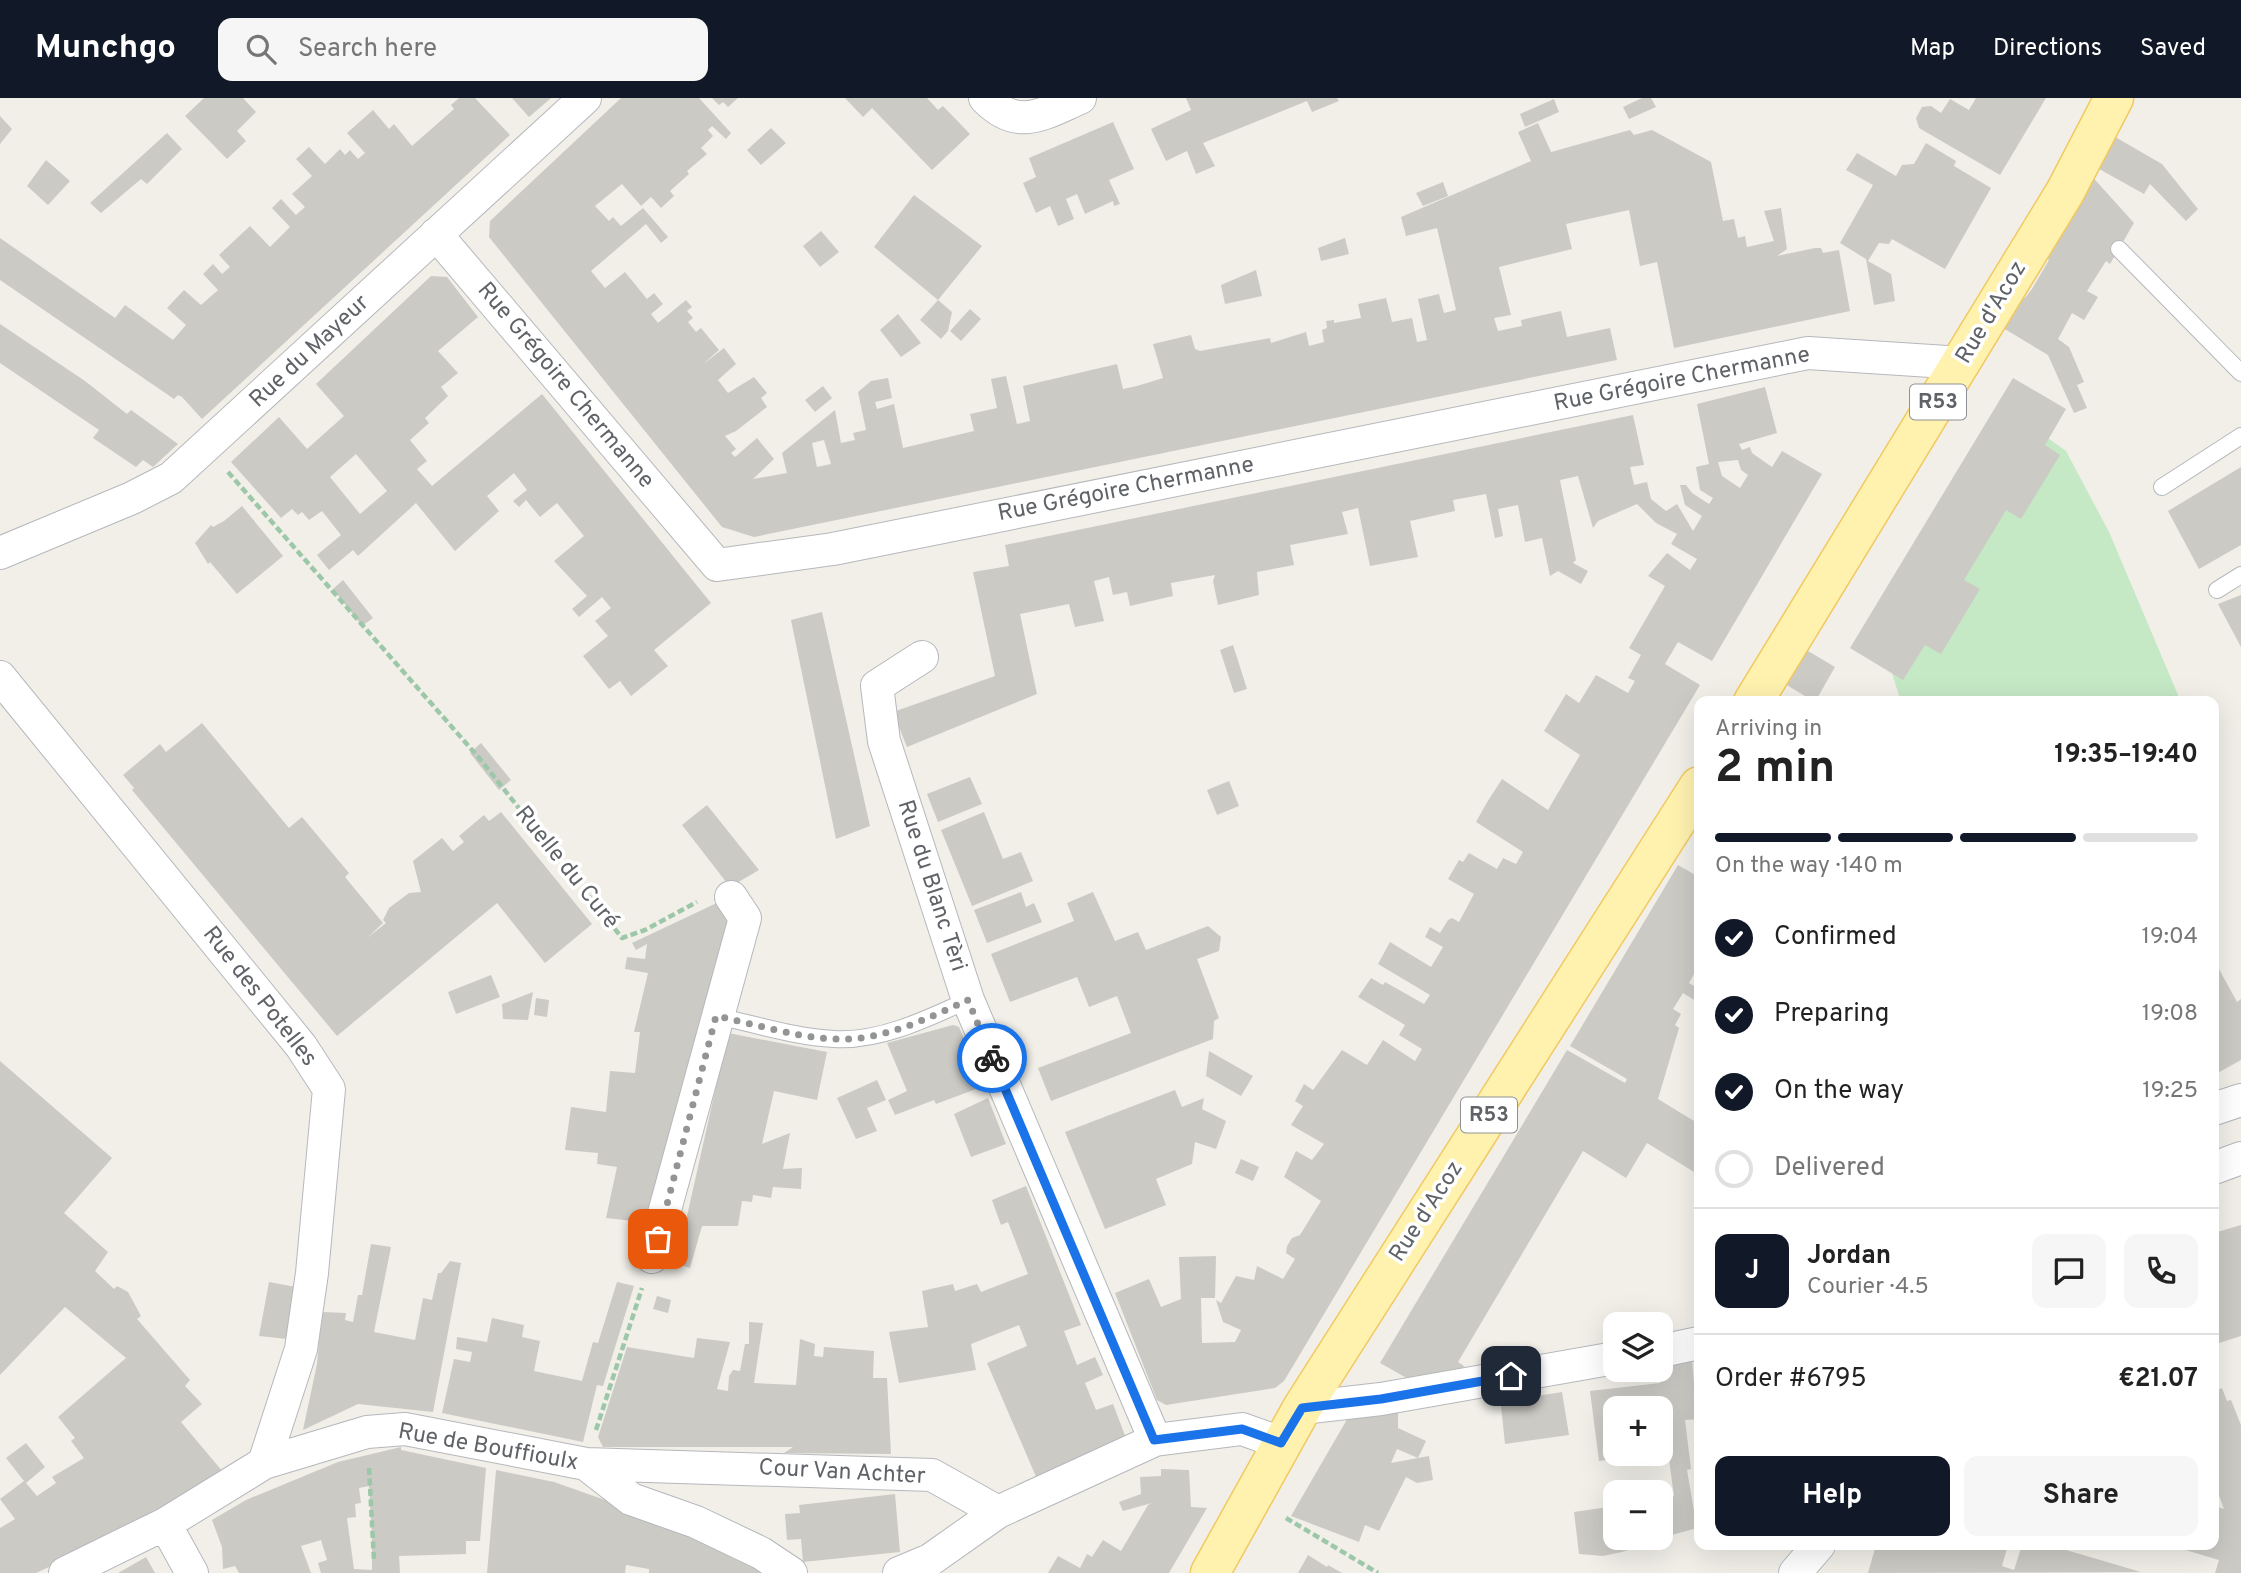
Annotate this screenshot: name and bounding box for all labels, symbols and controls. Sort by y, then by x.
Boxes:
search box [218,18,708,81]
text: Munchgo [35,28,176,70]
icon: search [242,30,280,68]
text: Search here [298,33,437,66]
text: Map [1910,34,1955,64]
text: Directions [1993,34,2102,64]
text: Saved [2140,34,2206,64]
street label: Rue d'Acoz [1950,256,2034,370]
street label: Rue Grégoire Chermanne [470,277,660,495]
street label: Rue du Mayeur [244,289,376,415]
street label: Rue Grégoire Chermanne [1551,341,1813,419]
road number: R53 [1910,384,1966,420]
street label: Rue Grégoire Chermanne [995,451,1257,529]
text: Arriving in [1715,715,1822,744]
text: 19:35–19:40 [2054,739,2198,772]
text: 2 min [1715,740,1835,799]
street label: Rue du Blanc Tèri [890,797,972,975]
street label: Ruelle du Curé [508,801,624,935]
text: On the way · 140 m [1715,852,1903,881]
icon: check [1715,919,1753,957]
street label: Rue des Potelles [195,921,323,1073]
text: Confirmed [1774,921,1897,954]
text: 19:04 [2141,923,2198,952]
icon: check [1715,996,1753,1034]
text: Preparing [1774,998,1889,1031]
text: 19:08 [2142,1000,2198,1029]
courier [957,1023,1027,1093]
icon: bike [973,1039,1011,1077]
icon: check [1715,1073,1753,1111]
text: On the way [1774,1075,1904,1108]
text: 19:25 [2142,1077,2198,1106]
road number: R53 [1461,1098,1517,1132]
text: Delivered [1774,1152,1885,1185]
street label: Rue d'Acoz [1384,1156,1470,1268]
pin [628,1209,688,1269]
icon: bag [639,1220,677,1258]
button: chat [2032,1234,2106,1308]
button: phone [2124,1234,2198,1308]
text: Jordan [1807,1240,1891,1273]
text: J [1745,1255,1759,1288]
text: Courier · 4.5 [1807,1273,1929,1302]
map controls [1603,1312,1673,1550]
button: layers [1603,1312,1673,1382]
pin [1481,1346,1541,1406]
icon: home [1492,1357,1530,1395]
text: Order #6795 [1715,1363,1867,1396]
text: €21.07 [2118,1363,2198,1396]
button: + [1603,1396,1673,1466]
street label: Rue de Bouffioulx [396,1418,580,1478]
street label: Cour Van Achter [758,1454,926,1492]
button: Help [1715,1456,1950,1536]
button: Share [1964,1456,2198,1536]
button: − [1603,1480,1673,1550]

